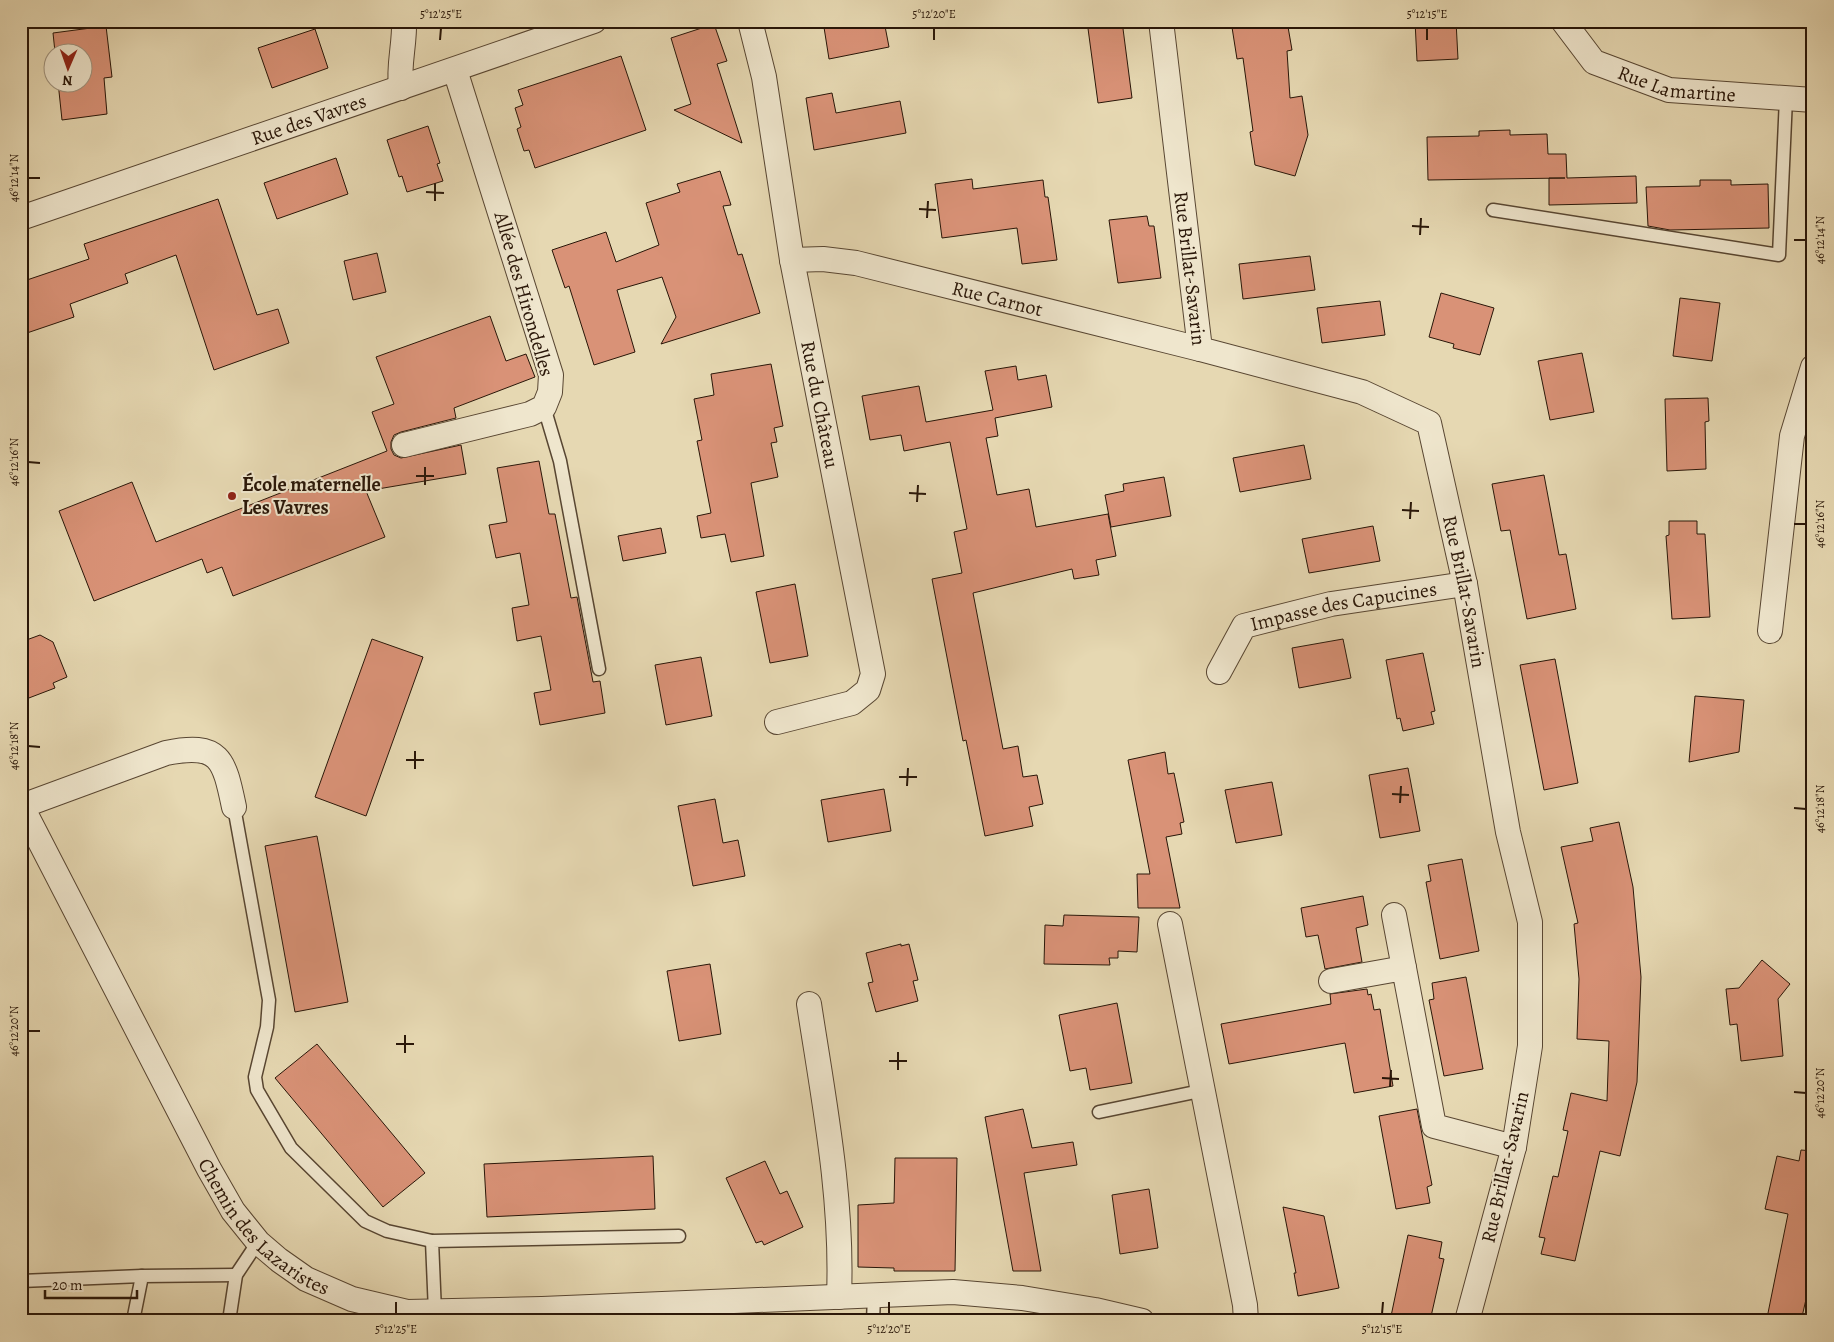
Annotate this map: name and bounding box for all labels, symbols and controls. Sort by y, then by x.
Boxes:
text: 5°12'25"E [420,6,462,22]
text: 5°12'20"E [912,6,956,22]
text: 5°12'15"E [1407,6,1447,22]
north arrow [42,42,92,92]
street label: Rue Lamartine [1614,59,1737,108]
text: N [62,71,73,90]
street label: Rue des Vavres [247,87,370,151]
text: 46°12'14"N [6,153,22,202]
street label: Rue Brillat-Savarin [1168,190,1213,347]
street label: Allée des Hirondelles [487,208,560,379]
text: 46°12'14"N [1812,215,1828,264]
street label: Rue Carnot [949,274,1046,323]
street label: Rue du Château [795,338,846,471]
text: 46°12'16"N [6,437,22,486]
place label: École maternelle Les Vavres [242,471,381,521]
marker: École maternelle Les Vavres [226,490,238,502]
text: 46°12'16"N [1812,499,1828,548]
street label: Rue Brillat-Savarin [1436,512,1493,670]
street label: Impasse des Capucines [1247,575,1439,637]
text: 46°12'18"N [6,721,22,770]
text: 46°12'18"N [1812,784,1828,833]
text: 46°12'20"N [6,1005,22,1056]
text: 46°12'20"N [1812,1067,1828,1118]
street label: Rue Brillat-Savarin [1474,1088,1536,1246]
street label: Chemin des Lazaristes [192,1153,334,1301]
scale bar [45,1267,138,1299]
text: 20 m [52,1275,83,1295]
text: 5°12'25"E [375,1321,417,1337]
text: 5°12'20"E [867,1321,911,1337]
text: 5°12'15"E [1362,1321,1402,1337]

